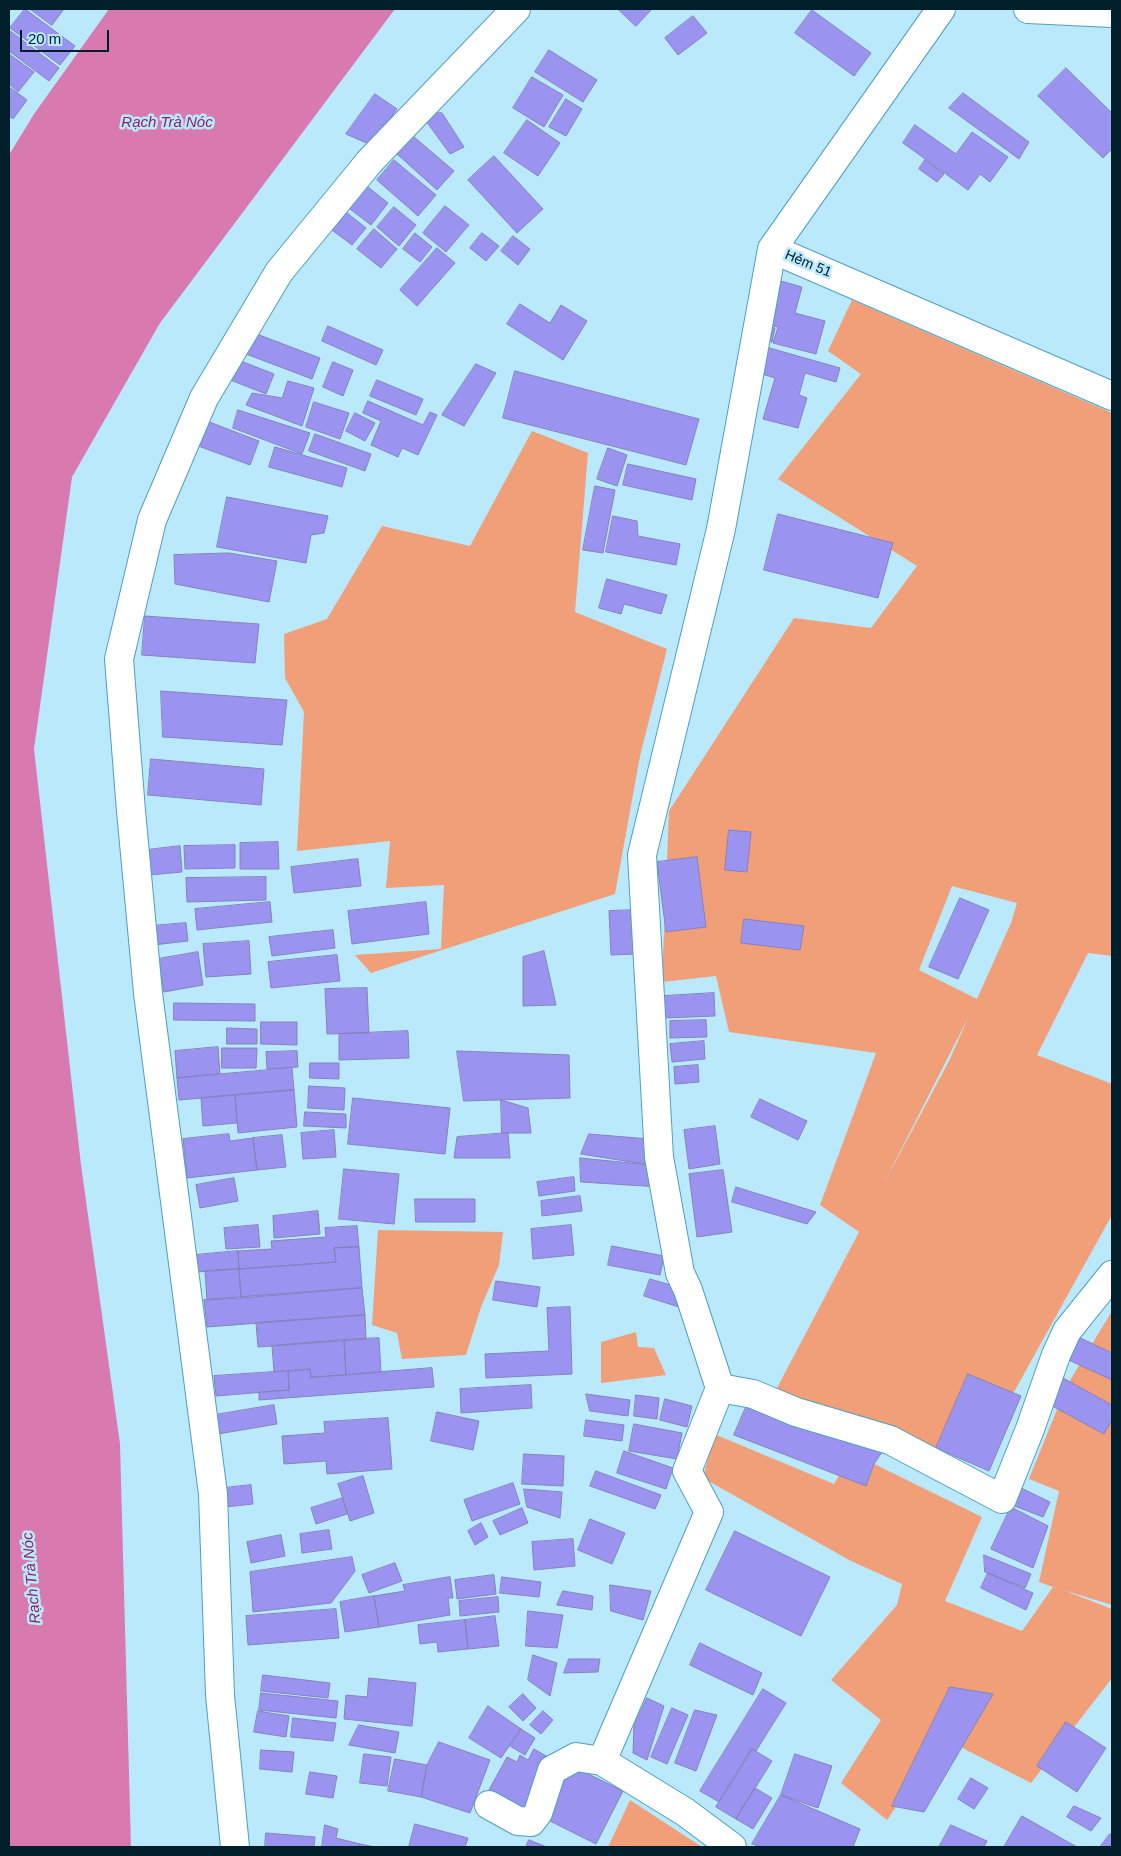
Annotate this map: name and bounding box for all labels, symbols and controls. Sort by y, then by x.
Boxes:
scale bar [22,20,111,52]
text: 20 m [28,30,61,47]
water label: Rạch Trà Nóc [121,114,213,132]
street label: Hẻm 51 [782,247,834,281]
water label: Rạch Trà Nóc [19,1532,45,1624]

